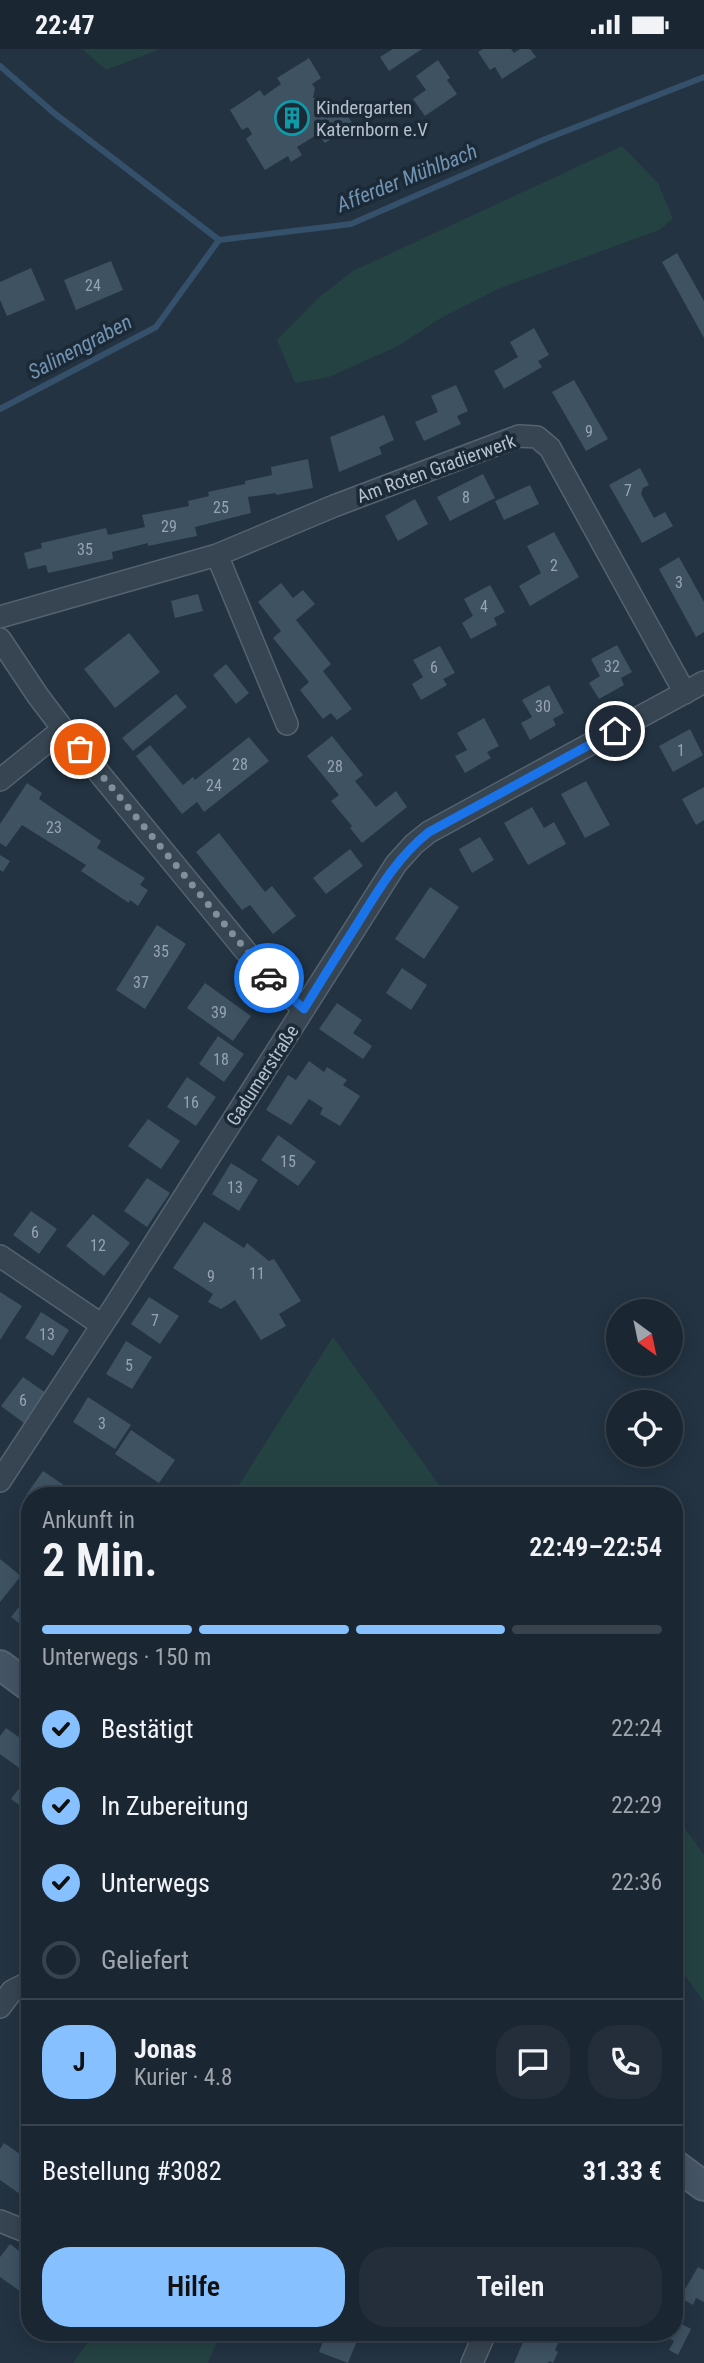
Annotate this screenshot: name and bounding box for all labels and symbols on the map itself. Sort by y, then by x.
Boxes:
place label: Kindergarten Katernborn e.V [316,96,428,141]
building icon: Kindergarten Katernborn e.V [273,99,311,137]
water label: Afferder Mühlbach [332,139,481,217]
house number: 24 [85,276,101,295]
water label: Salinengraben [24,310,136,384]
house number: 9 [585,422,593,441]
street label: Am Roten Gradierwerk [354,429,519,508]
house number: 7 [624,481,632,500]
house number: 8 [462,488,470,507]
house number: 25 [213,498,229,517]
house number: 29 [161,517,177,536]
house number: 35 [77,540,93,559]
house number: 2 [550,556,558,575]
house number: 3 [675,573,683,592]
house number: 4 [480,597,488,616]
house number: 32 [604,657,620,676]
house number: 6 [430,658,438,677]
house number: 30 [535,697,551,716]
pin [585,701,645,761]
pin [50,719,110,779]
house number: 1 [677,741,685,760]
house number: 28 [232,755,248,774]
house number: 28 [327,757,343,776]
house number: 24 [206,776,222,795]
house number: 23 [46,818,62,837]
house number: 35 [153,942,169,961]
courier [234,943,304,1013]
house number: 37 [133,973,149,992]
house number: 39 [211,1003,227,1022]
street label: Gadumerstraße [221,1020,304,1130]
house number: 18 [213,1050,229,1069]
house number: 16 [183,1093,199,1112]
house number: 15 [280,1152,296,1171]
house number: 13 [227,1178,243,1197]
house number: 6 [31,1223,39,1242]
house number: 12 [90,1236,106,1255]
house number: 11 [249,1264,265,1283]
house number: 9 [207,1267,215,1286]
north arrow [606,1299,682,1375]
house number: 7 [151,1311,159,1330]
house number: 13 [39,1325,55,1344]
house number: 5 [125,1356,133,1375]
house number: 6 [19,1391,27,1410]
house number: 3 [98,1414,106,1433]

